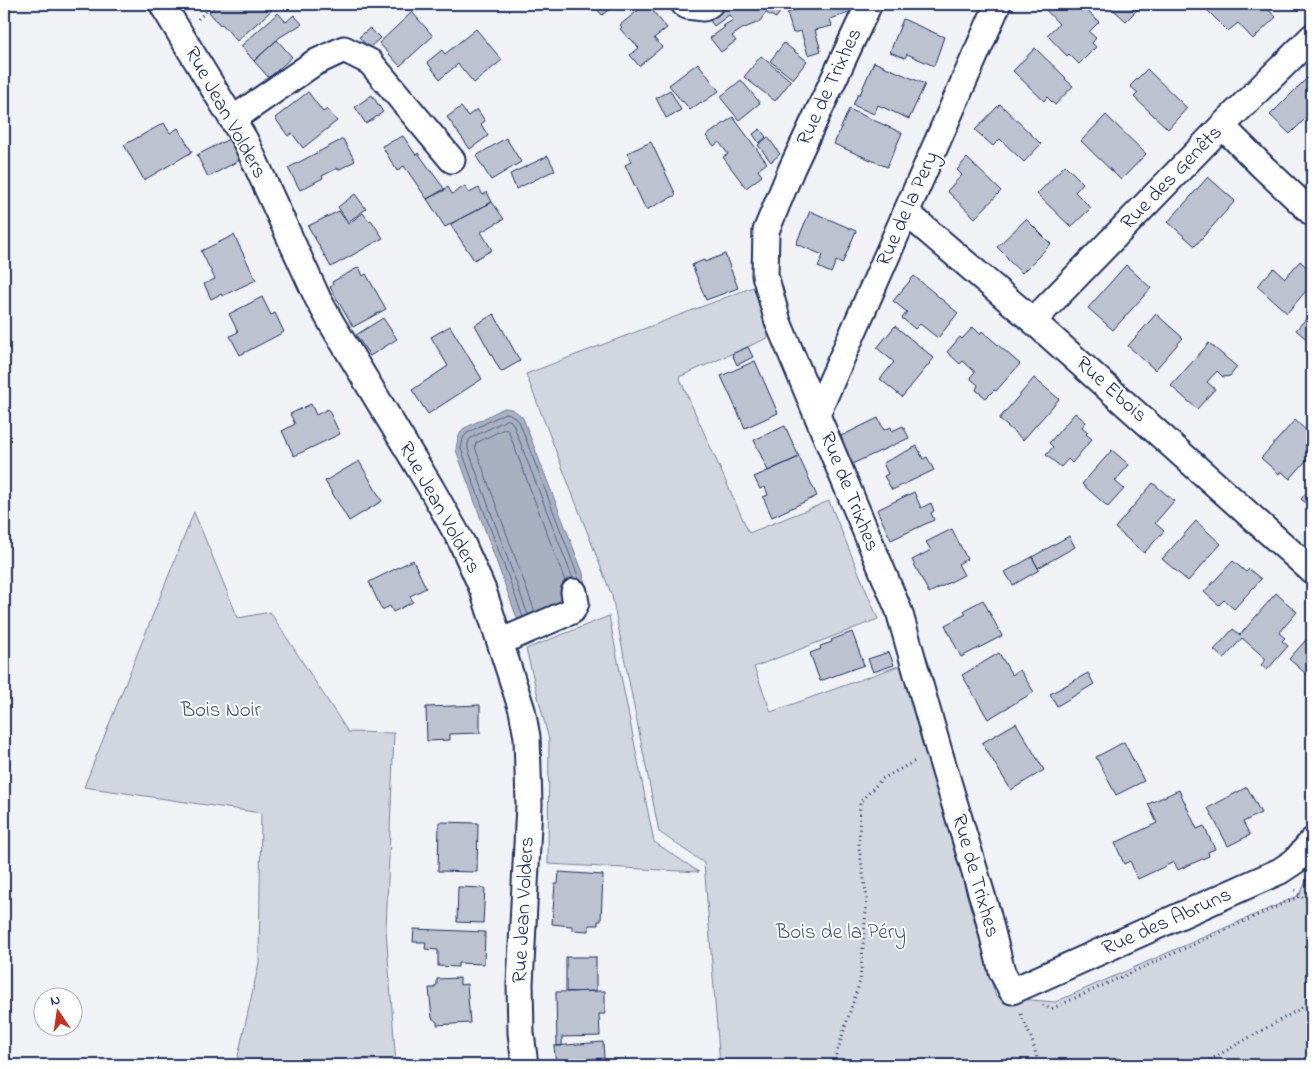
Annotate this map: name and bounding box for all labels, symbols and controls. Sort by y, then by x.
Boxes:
street label: Rue de Trixhes [790,23,870,151]
street label: Rue Jean Volders [176,41,274,185]
street label: Rue des Genêts [1114,119,1230,237]
street label: Rue de la Pery [869,147,949,272]
street label: Rue Ebois [1068,350,1154,430]
street label: Rue de Trixhes [811,428,887,556]
street label: Rue Jean Volders [390,436,488,580]
park label: Bois Noir [180,696,262,726]
street label: Rue de Trixhes [943,811,1007,941]
street label: Rue Jean Volders [505,836,543,984]
street label: Rue des Abruns [1097,880,1237,964]
park label: Bois de la Péry [775,918,906,950]
north arrow [32,986,82,1036]
text: N [48,990,62,1012]

